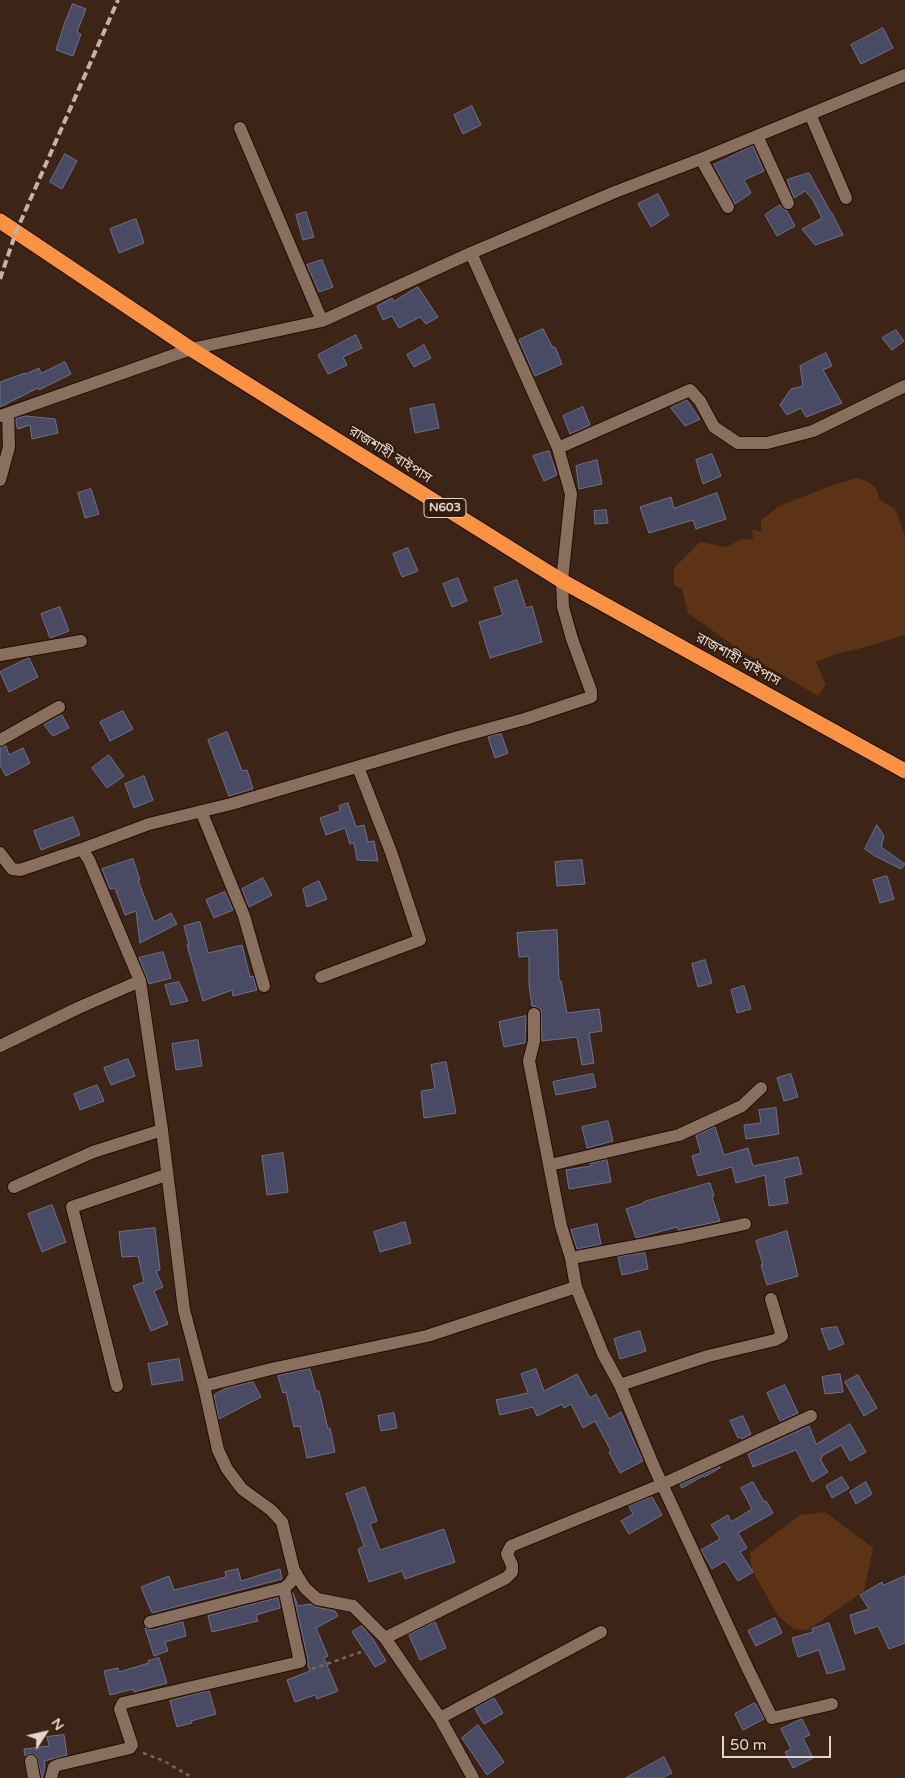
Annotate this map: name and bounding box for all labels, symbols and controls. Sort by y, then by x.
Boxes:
street label: রাজশাহী বাইপাস [346,423,434,487]
road number: N603 [424,498,466,518]
street label: রাজশাহী বাইপাস [693,630,783,690]
north arrow [20,1708,70,1758]
text: N [48,1715,68,1734]
scale bar [725,1726,834,1758]
text: 50 m [730,1736,767,1754]

